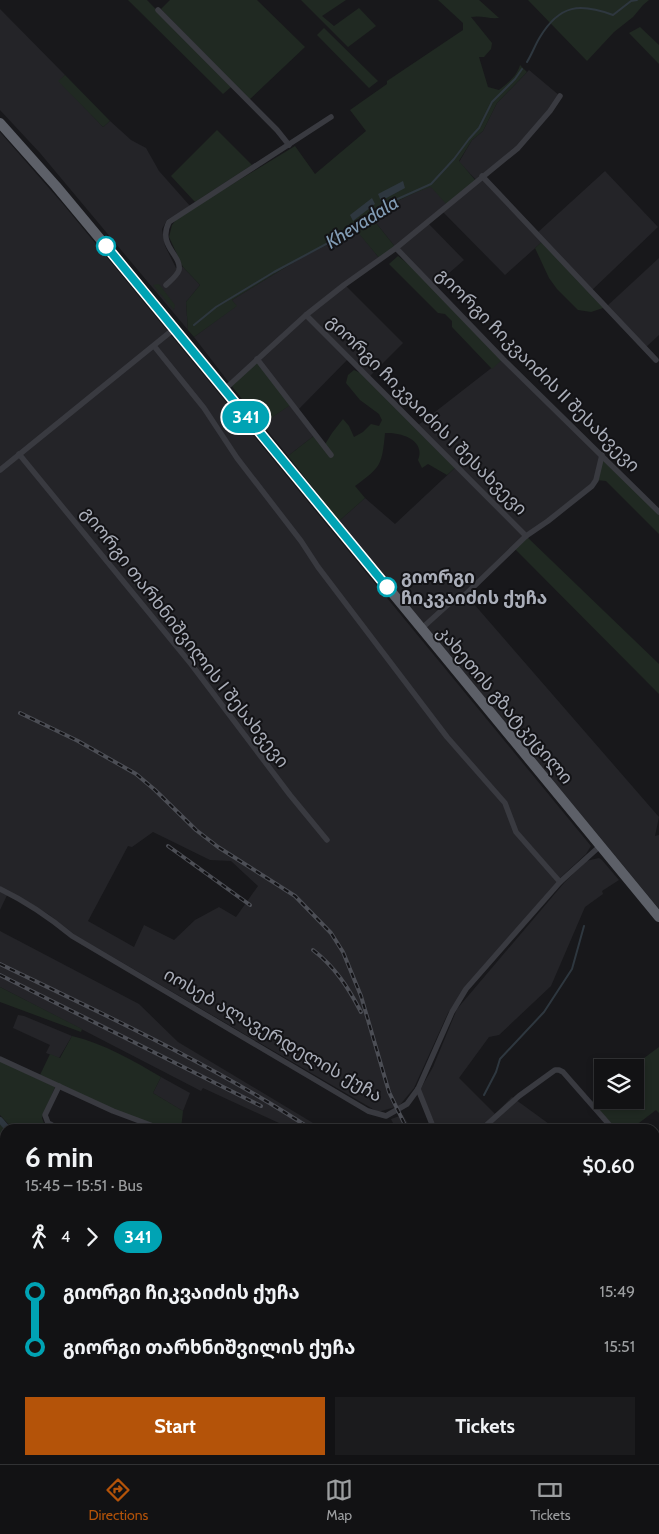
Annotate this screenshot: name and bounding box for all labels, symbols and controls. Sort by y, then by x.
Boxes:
water label: Khevadala [321,191,403,253]
unlabelled marker [96,236,116,256]
street label: გიორგი ჩიკვაიძის II შესახვევი [432,264,644,476]
street label: გიორგი ჩიკვაიძის I შესახვევი [322,310,532,520]
line badge: 341 [217,401,275,433]
text: 341 [232,406,260,428]
street label: გიორგი თარხნიშვილის I შესახვევი [76,502,294,772]
place label: გიორგი ჩიკვაიძის ქუჩა [401,566,547,609]
marker: გიორგი ჩიკვაიძის ქუჩა [377,577,397,597]
street label: კახეთის გზატკეცილი [432,621,578,789]
street label: იოსებ ალავერდელის ქუჩა [160,963,386,1107]
map controls [594,1059,644,1109]
button: layers [594,1059,644,1109]
text: 6 min [25,1140,94,1174]
text: $0.60 [582,1155,635,1178]
text: 15:45 – 15:51 · Bus [25,1176,143,1195]
icon: walk [25,1223,53,1251]
icon: forward [78,1223,106,1251]
text: 341 [124,1226,152,1248]
text: 4 [61,1227,70,1246]
text: გიორგი ჩიკვაიძის ქუჩა [63,1281,300,1304]
text: 15:49 [599,1282,635,1301]
text: გიორგი თარხნიშვილის ქუჩა [63,1336,355,1359]
text: 15:51 [604,1337,635,1356]
button: Start [25,1397,325,1455]
button: Tickets [335,1397,635,1455]
tab: Directions [88,1476,148,1524]
tab: Map [325,1476,353,1524]
tab: Tickets [530,1476,571,1524]

